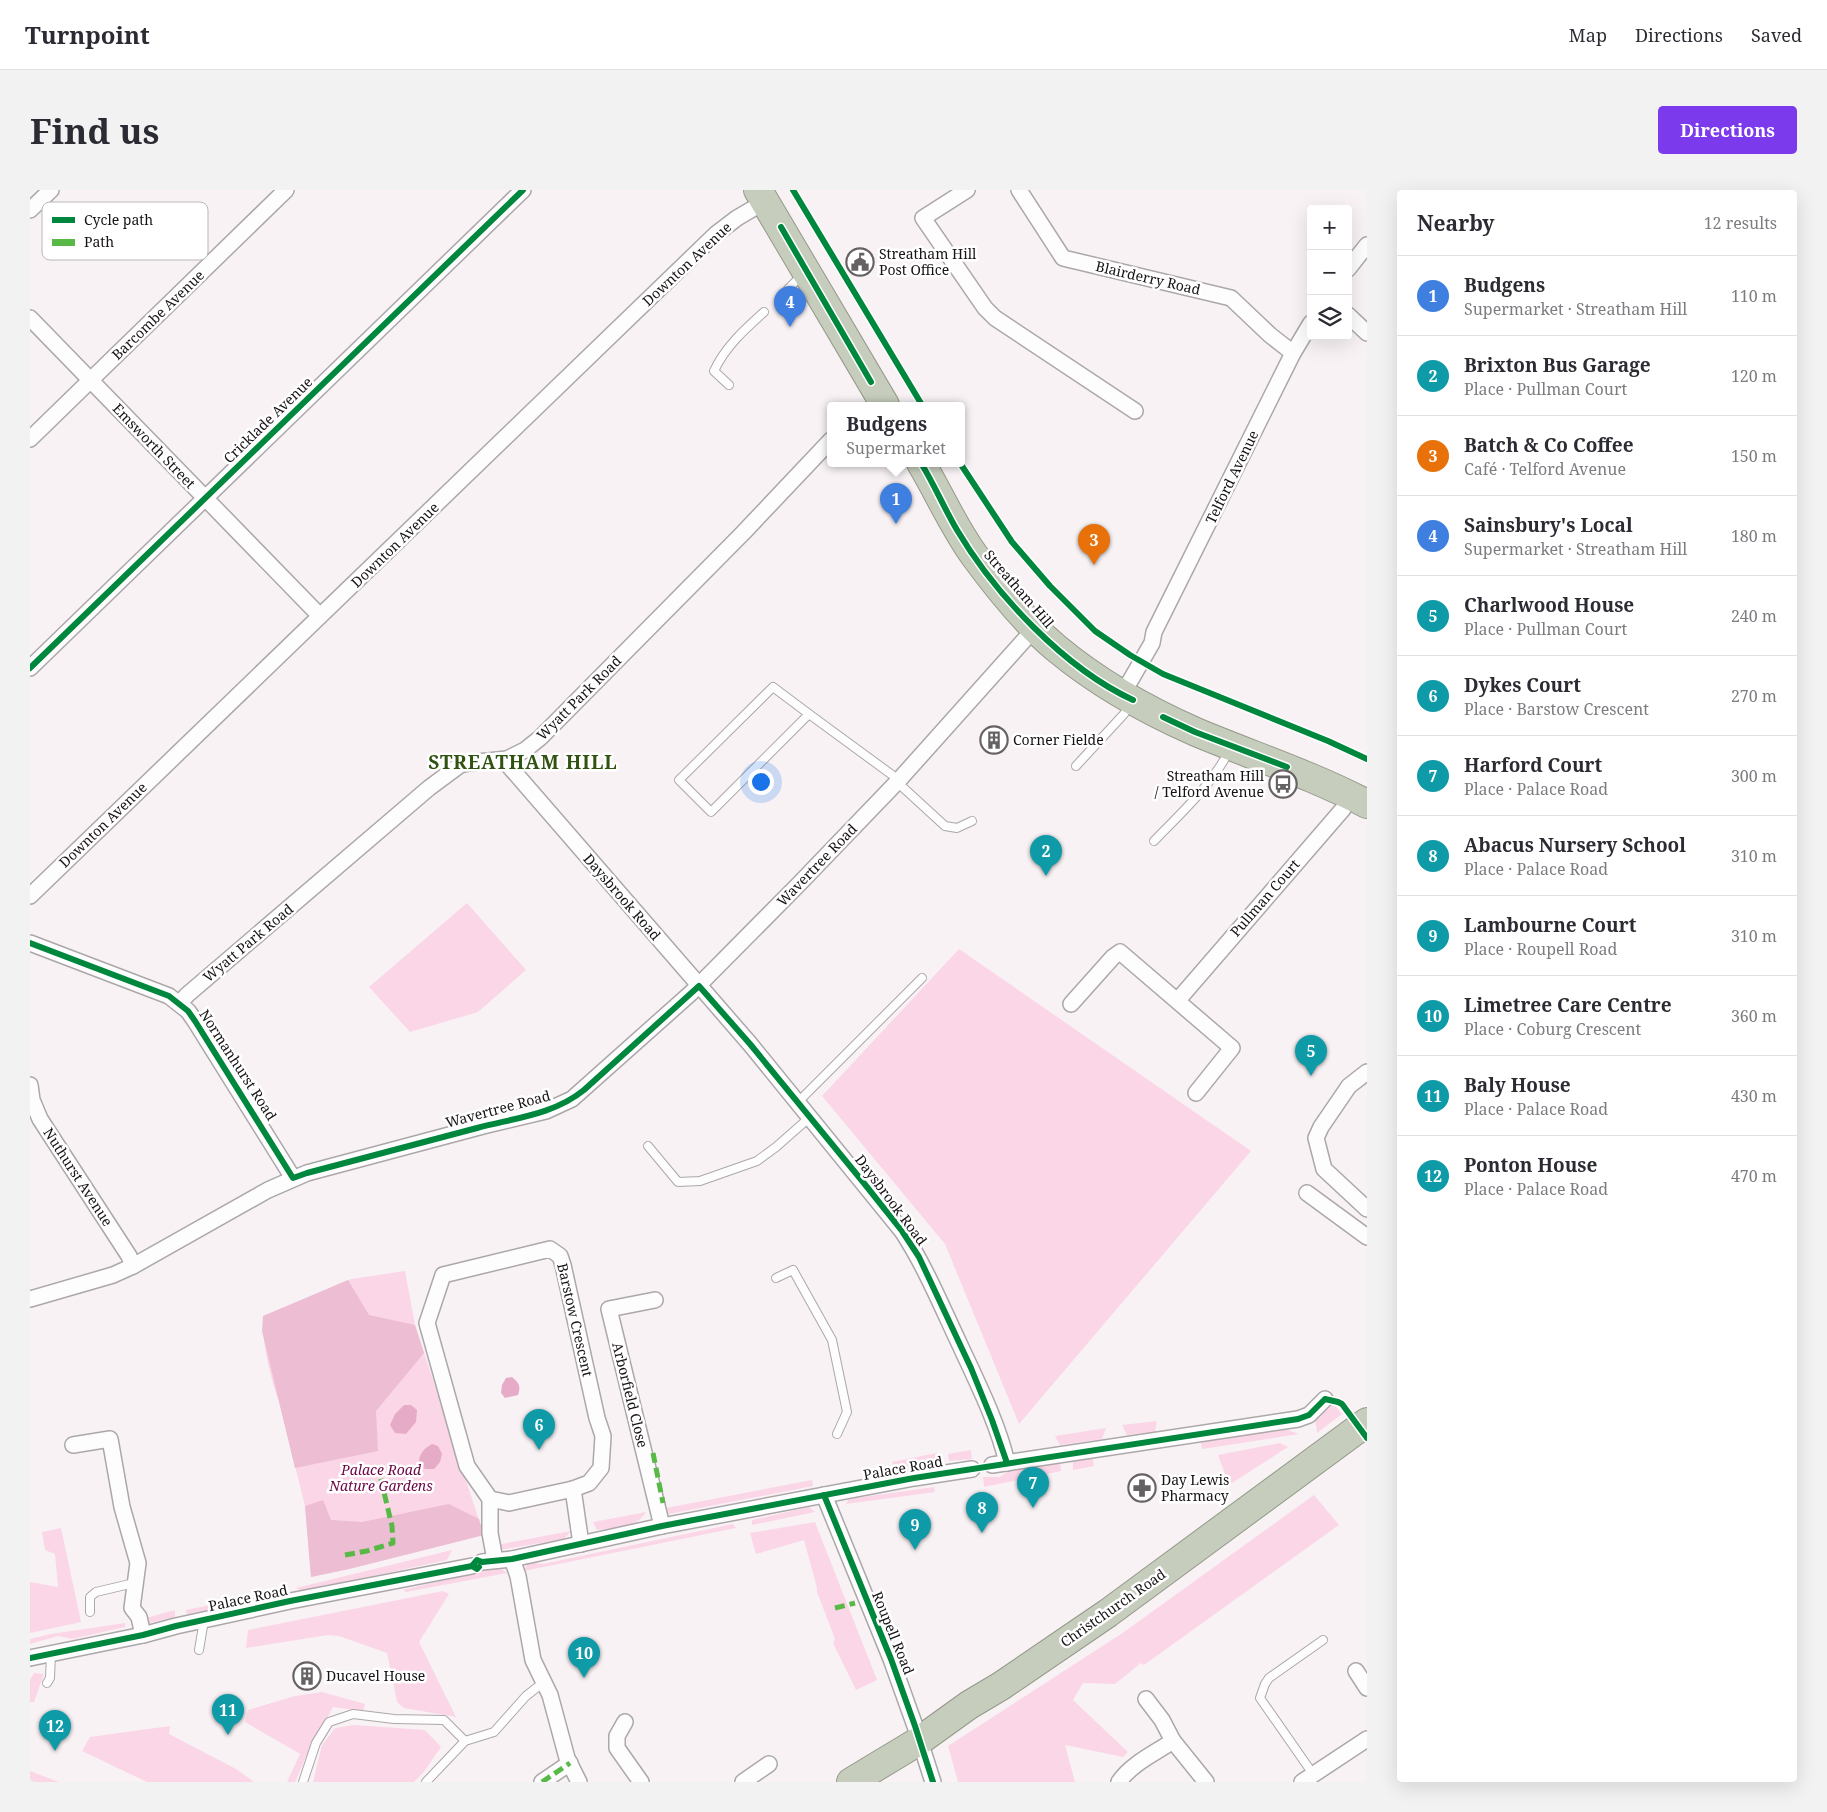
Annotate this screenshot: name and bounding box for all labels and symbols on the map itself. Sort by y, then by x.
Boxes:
legend [42,202,208,260]
text: Cycle path [84,210,153,229]
street label: Downton Avenue [638,217,735,310]
text: Path [84,232,114,251]
place label: Streatham Hill Post Office [879,244,977,279]
public building icon: Streatham Hill Post Office [845,247,875,277]
street label: Blairderry Road [1094,256,1203,299]
street label: Barcombe Avenue [107,266,208,364]
pin: 4 [774,286,806,327]
street label: Cricklade Avenue [219,372,316,467]
street label: Emsworth Street [109,399,200,492]
street label: Telford Avenue [1201,427,1262,527]
pin: 1 [880,483,912,524]
street label: Downton Avenue [347,498,443,591]
pin: 3 [1078,524,1110,565]
street label: Streatham Hill [980,546,1059,632]
street label: Wyatt Park Road [532,651,625,744]
building icon: Corner Fielde [979,725,1009,755]
place label: Corner Fielde [1013,730,1104,749]
district label: STREATHAM HILL [428,749,618,775]
place label: Streatham Hill / Telford Avenue [1155,766,1265,801]
your location [748,769,774,795]
bus stop icon: Streatham Hill / Telford Avenue [1268,769,1298,799]
street label: Downton Avenue [55,778,151,871]
street label: Wavertree Road [772,819,861,910]
pin: 2 [1030,835,1062,876]
street label: Daysbrook Road [579,849,666,944]
street label: Pullman Court [1226,855,1304,940]
street label: Wyatt Park Road [199,899,297,986]
street label: Normanhurst Road [195,1006,282,1124]
pin: 5 [1295,1035,1327,1076]
street label: Wavertree Road [443,1085,553,1132]
street label: Nuthurst Avenue [39,1124,117,1230]
street label: Daysbrook Road [851,1150,932,1249]
street label: Barstow Crescent [553,1261,598,1379]
street label: Arborfield Close [608,1340,653,1450]
pin: 6 [523,1409,555,1450]
street label: Palace Road [862,1451,945,1484]
park label: Palace Road Nature Gardens [328,1460,433,1495]
pin: 7 [1017,1467,1049,1508]
place label: Day Lewis Pharmacy [1161,1470,1229,1505]
pharmacy icon: Day Lewis Pharmacy [1127,1473,1157,1503]
pin: 8 [966,1492,998,1533]
pin: 9 [899,1509,931,1550]
street label: Christchurch Road [1056,1564,1169,1651]
street label: Palace Road [207,1580,290,1615]
street label: Roupell Road [868,1588,919,1678]
pin: 10 [568,1637,600,1678]
building icon: Ducavel House [292,1661,322,1691]
place label: Ducavel House [326,1666,425,1685]
pin: 11 [212,1694,244,1735]
pin: 12 [39,1710,71,1751]

